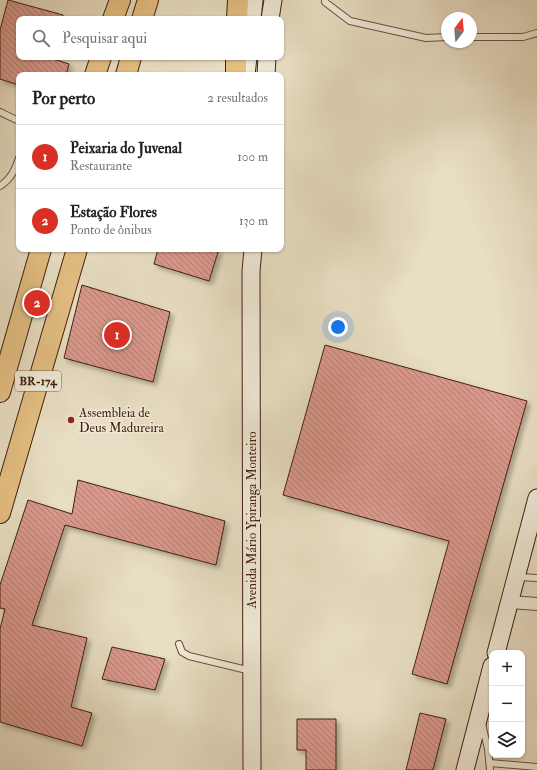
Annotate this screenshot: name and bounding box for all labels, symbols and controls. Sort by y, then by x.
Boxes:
north arrow [441,12,477,48]
search box [16,16,284,60]
icon: search [30,27,52,49]
text: Pesquisar aqui [62,29,147,48]
text: Por perto [32,88,95,109]
text: 2 resultados [207,90,268,106]
text: Peixaria do Juvenal [70,139,182,158]
text: 1 [43,149,47,165]
text: 100 m [237,149,268,165]
text: Restaurante [70,158,132,174]
text: Estação Flores [70,203,157,222]
text: 2 [42,213,48,229]
text: 130 m [239,213,268,229]
text: Ponto de ônibus [70,222,152,238]
pin: 2 [24,288,50,318]
your location [328,317,348,337]
pin: 1 [104,320,130,350]
road number: BR-174 [15,371,61,391]
place label: Assembleia de Deus Madureira [78,405,164,436]
marker: Assembleia de Deus Madureira [66,415,76,425]
street label: Avenida Mário Ypiranga Monteiro [244,431,261,610]
map controls [489,650,525,758]
button: + [489,650,525,686]
button: − [489,686,525,722]
button: layers [489,722,525,758]

